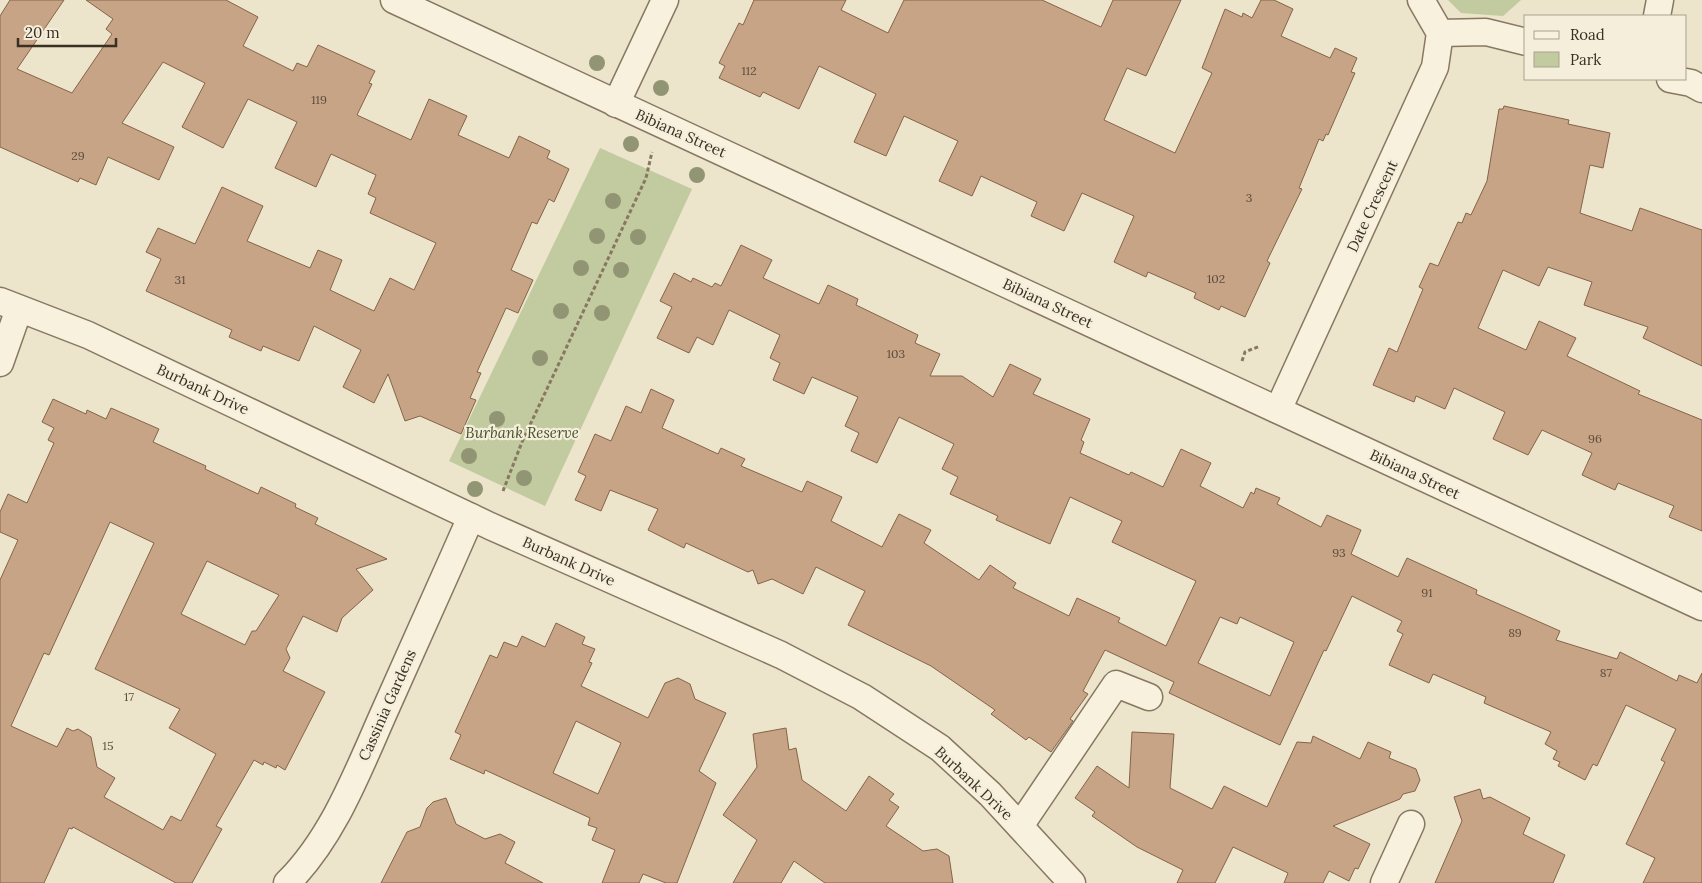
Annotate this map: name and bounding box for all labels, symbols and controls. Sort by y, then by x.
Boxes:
scale bar [18,15,115,47]
legend [1524,15,1687,80]
text: 20 m [25,23,60,42]
text: Road [1570,25,1605,44]
text: Park [1570,50,1601,69]
house number: 112 [741,63,757,78]
house number: 119 [311,92,327,107]
street label: Bibiana Street [633,105,730,162]
house number: 29 [71,148,85,163]
street label: Date Crescent [1342,157,1402,255]
house number: 3 [1246,190,1253,205]
house number: 102 [1207,271,1225,286]
house number: 31 [174,272,186,287]
street label: Bibiana Street [1000,274,1096,332]
house number: 103 [887,346,906,361]
street label: Burbank Drive [154,359,252,419]
park label: Burbank Reserve [465,423,579,442]
house number: 96 [1588,431,1602,446]
street label: Bibiana Street [1367,445,1463,503]
street label: Burbank Drive [520,532,618,590]
house number: 93 [1332,545,1346,560]
house number: 91 [1421,585,1433,600]
house number: 89 [1508,625,1522,640]
street label: Cassinia Gardens [354,646,420,764]
house number: 87 [1600,665,1613,680]
house number: 17 [124,689,134,704]
house number: 15 [103,738,113,753]
street label: Burbank Drive [931,742,1017,824]

